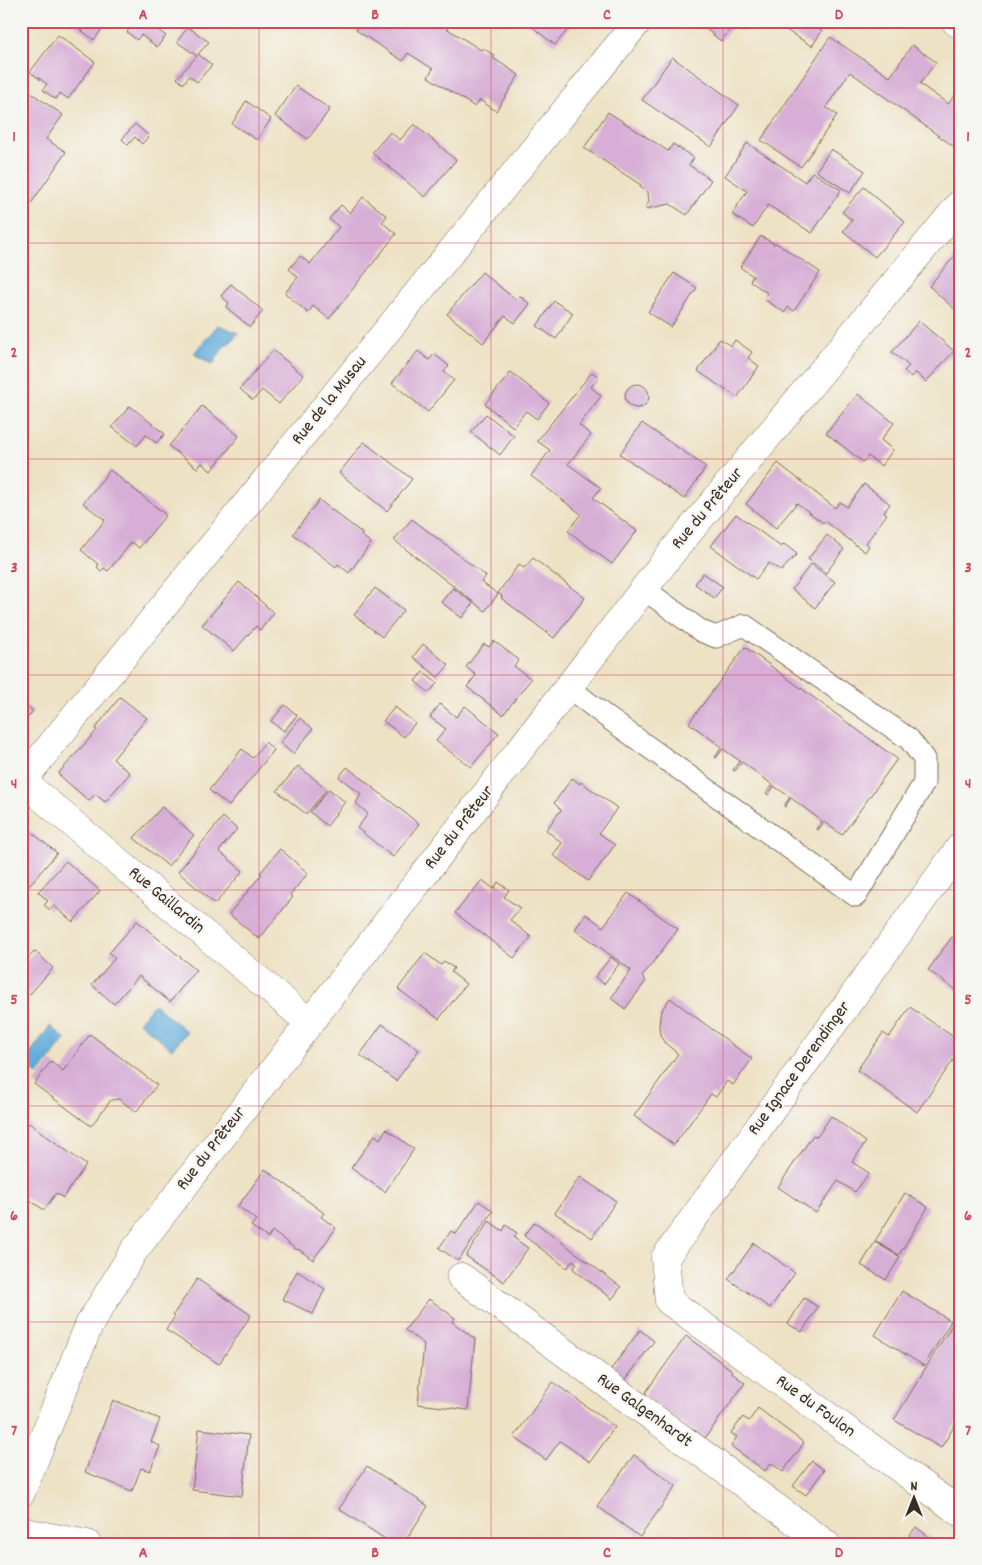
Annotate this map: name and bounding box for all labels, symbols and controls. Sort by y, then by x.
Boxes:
text: A [139,4,148,27]
text: B [371,4,379,27]
text: C [603,4,611,27]
text: D [835,4,844,27]
text: 1 [12,126,16,149]
text: 1 [966,126,970,149]
text: 2 [11,342,18,365]
text: 2 [965,342,972,365]
street label: Rue de la Musau [286,351,374,451]
street label: Rue du Prêteur [666,462,750,556]
text: 3 [10,557,18,580]
text: 3 [964,557,972,580]
text: 4 [11,773,17,796]
text: 4 [965,773,971,796]
street label: Rue du Prêteur [419,780,501,875]
street label: Rue Gaillardin [122,861,210,941]
text: 5 [10,989,18,1012]
text: 5 [964,989,972,1012]
street label: Rue Ignace Derendinger [743,996,858,1141]
street label: Rue du Prêteur [171,1101,253,1196]
text: 6 [10,1205,18,1228]
text: 6 [964,1205,972,1228]
street label: Rue Galgenhardt [591,1368,697,1455]
street label: Rue du Foulon [770,1369,860,1445]
text: 7 [11,1420,17,1443]
text: 7 [965,1420,971,1443]
north arrow [890,1472,940,1522]
text: N [911,1477,918,1497]
text: A [139,1542,148,1565]
text: B [371,1542,379,1565]
text: C [603,1542,611,1565]
text: D [835,1542,844,1565]

